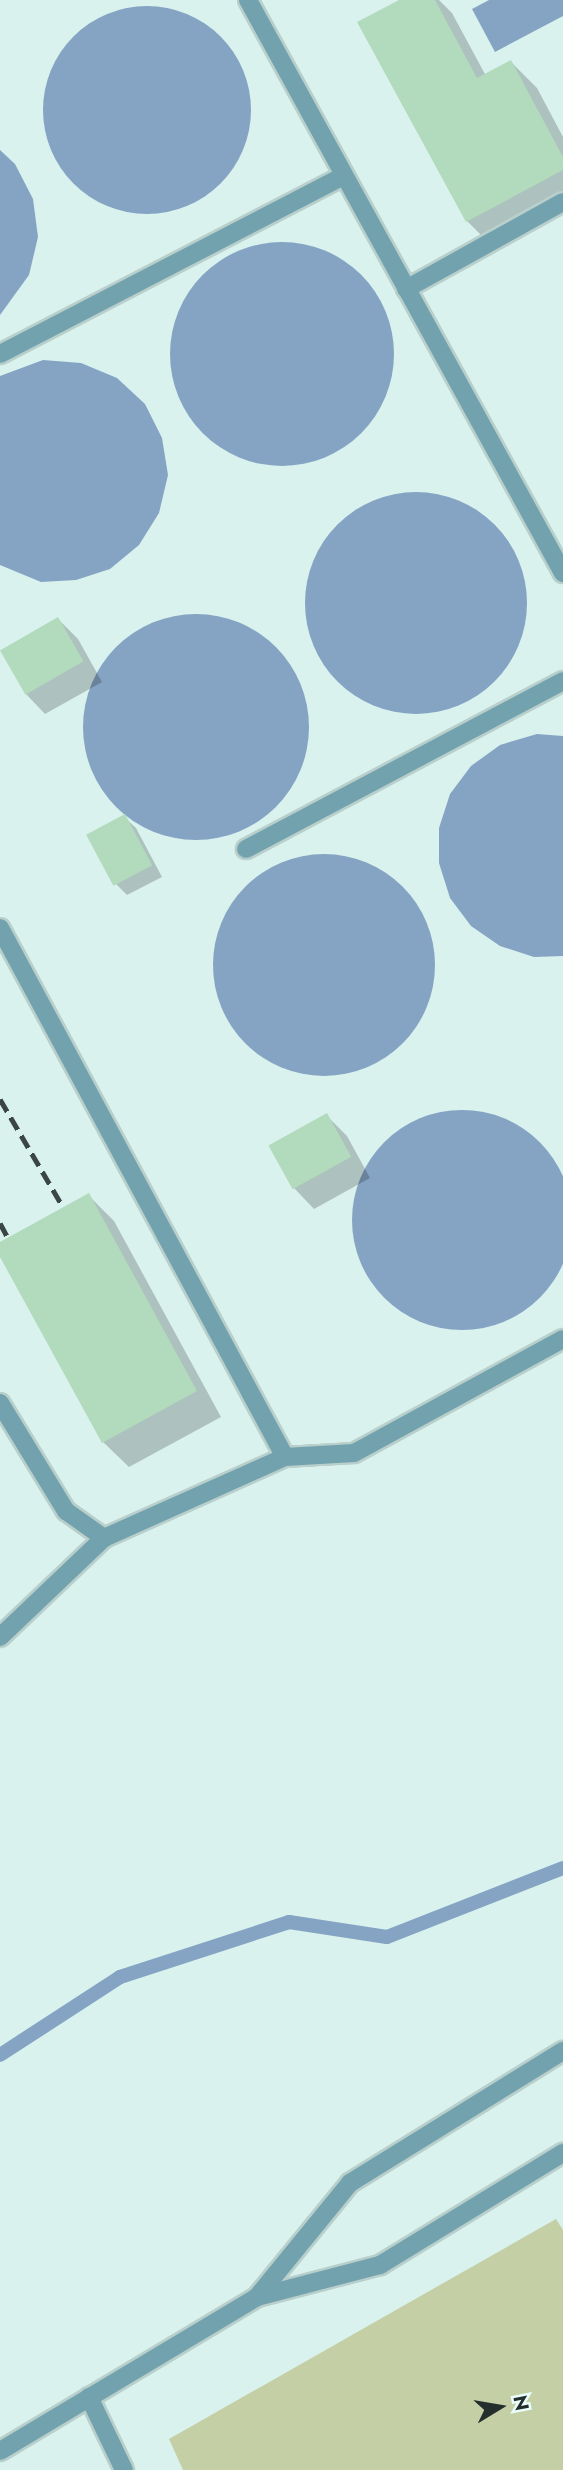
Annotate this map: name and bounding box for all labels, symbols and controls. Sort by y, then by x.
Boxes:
north arrow [465,2372,535,2442]
text: N [506,2393,536,2413]

